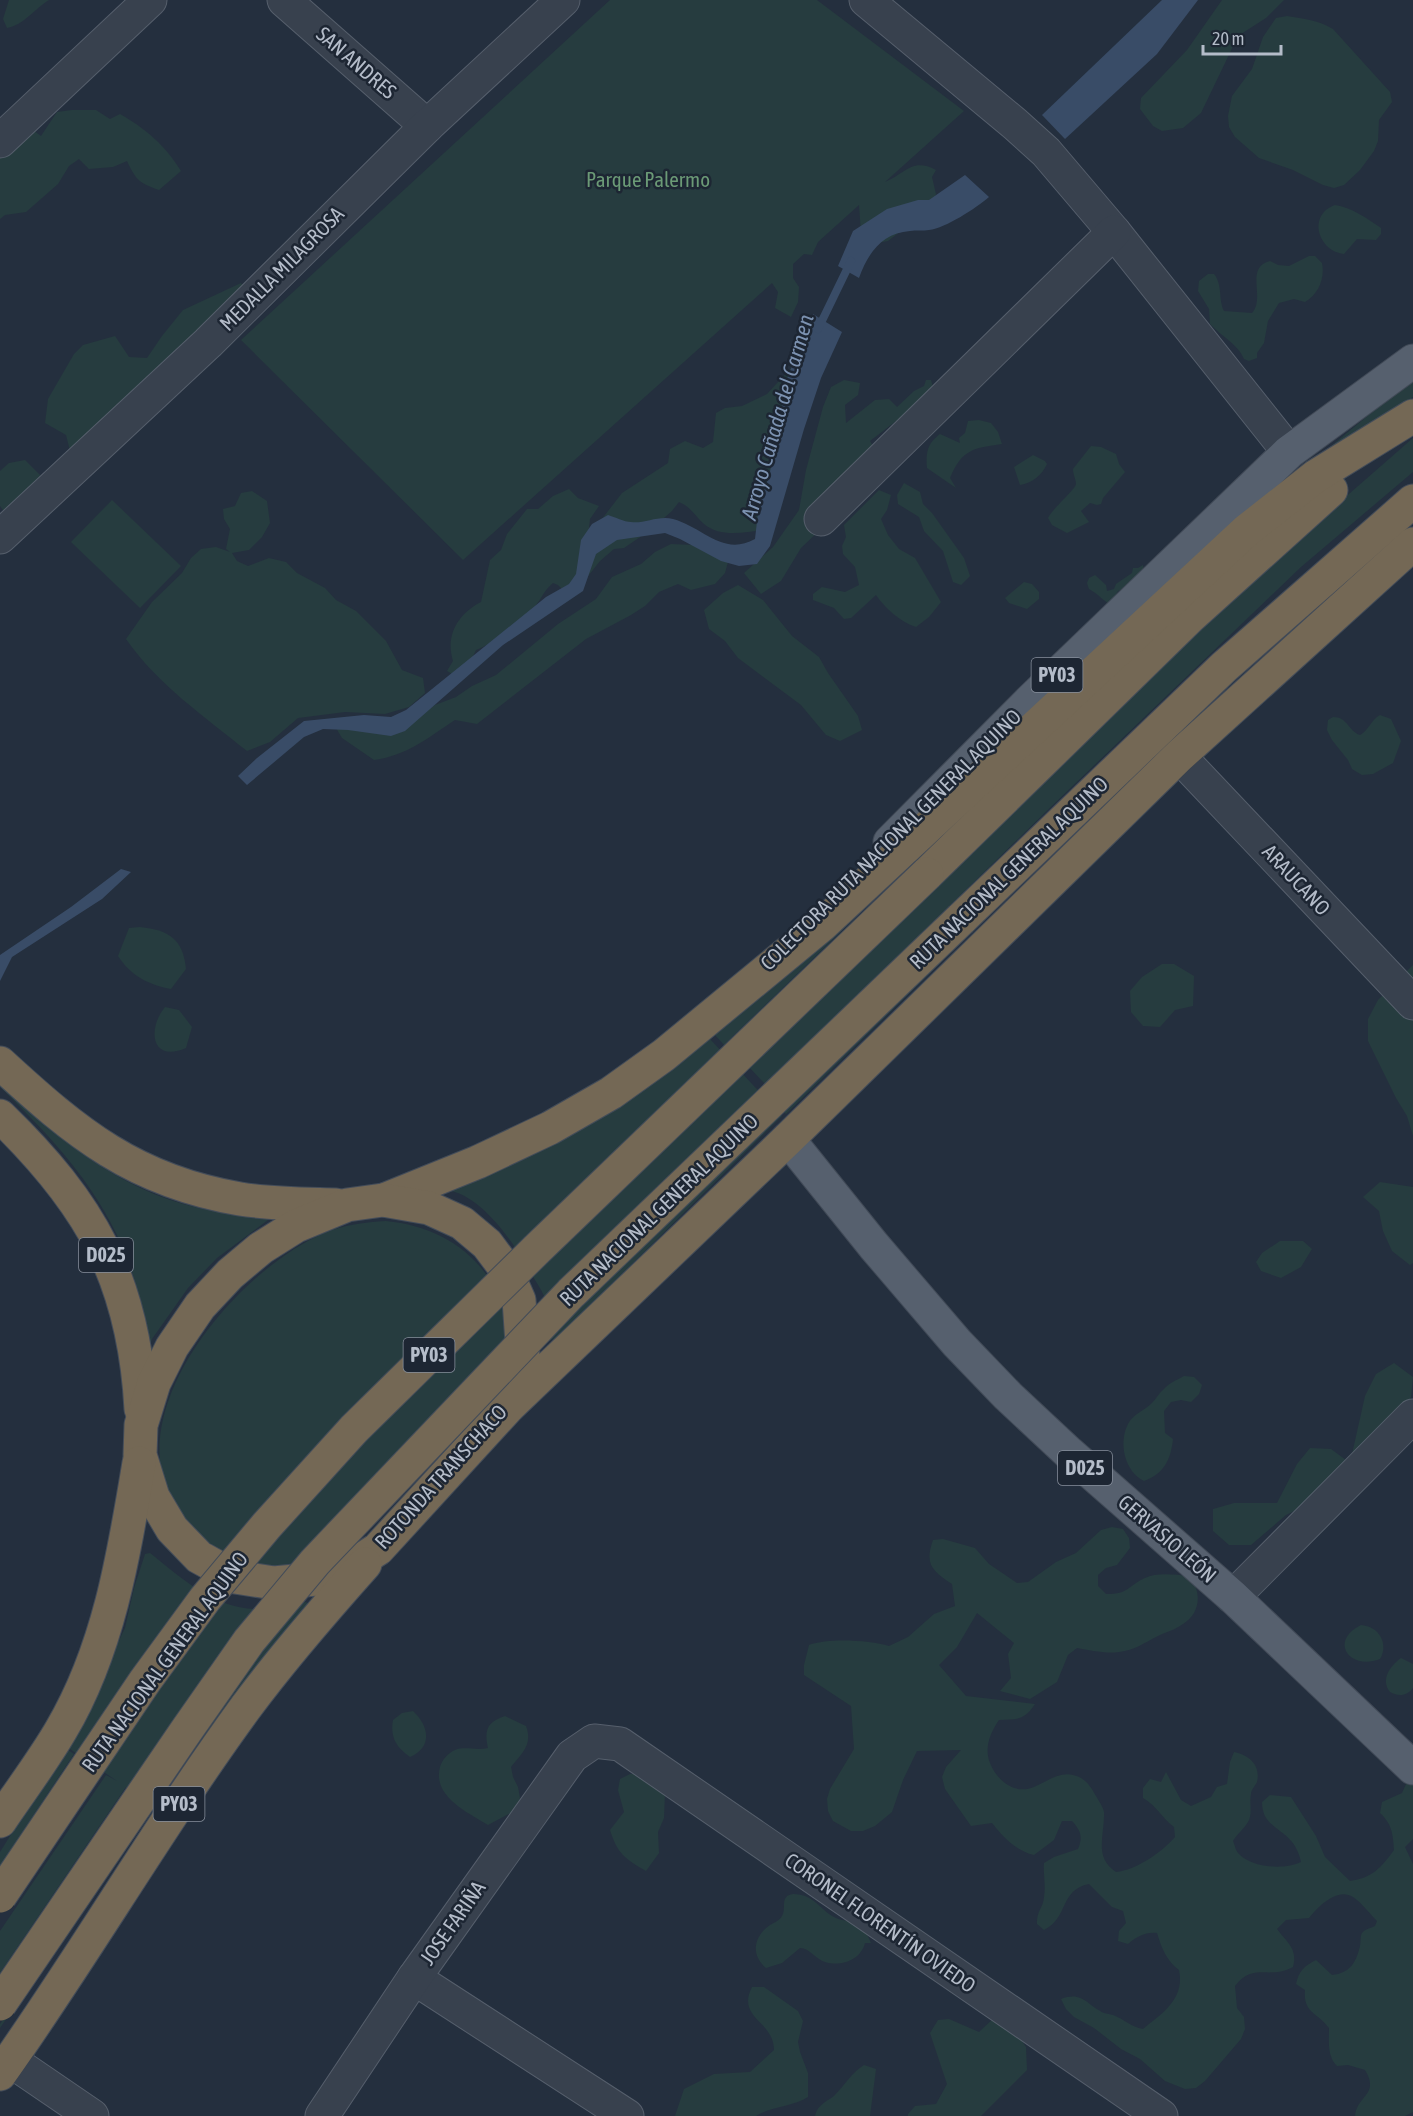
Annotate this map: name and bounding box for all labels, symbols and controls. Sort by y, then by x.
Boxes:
scale bar [1203,18,1281,56]
street label: SAN ANDRES [312,21,401,103]
text: 20 m [1212,28,1244,49]
park label: Parque Palermo [586,167,710,191]
street label: MEDALLA MILAGROSA [214,201,349,335]
water label: Arroyo Cañada del Carmen [735,311,819,524]
road number: PY03 [1032,658,1082,692]
street label: COLECTORA RUTA NACIONAL GENERAL AQUINO [755,704,1027,976]
street label: RUTA NACIONAL GENERAL AQUINO [905,772,1113,974]
street label: ARAUCANO [1258,839,1335,920]
street label: RUTA NACIONAL GENERAL AQUINO [554,1108,762,1310]
road number: D025 [79,1238,133,1272]
road number: PY03 [404,1338,454,1372]
street label: ROTONDA TRANSCHACO [369,1400,511,1553]
road number: D025 [1058,1451,1112,1485]
street label: GERVASIO LEÓN [1114,1489,1221,1587]
street label: RUTA NACIONAL GENERAL AQUINO [76,1547,252,1776]
road number: PY03 [154,1787,204,1821]
street label: CORONEL FLORENTÍN OVIEDO [781,1847,980,1997]
street label: JOSE FARIÑA [415,1875,490,1969]

